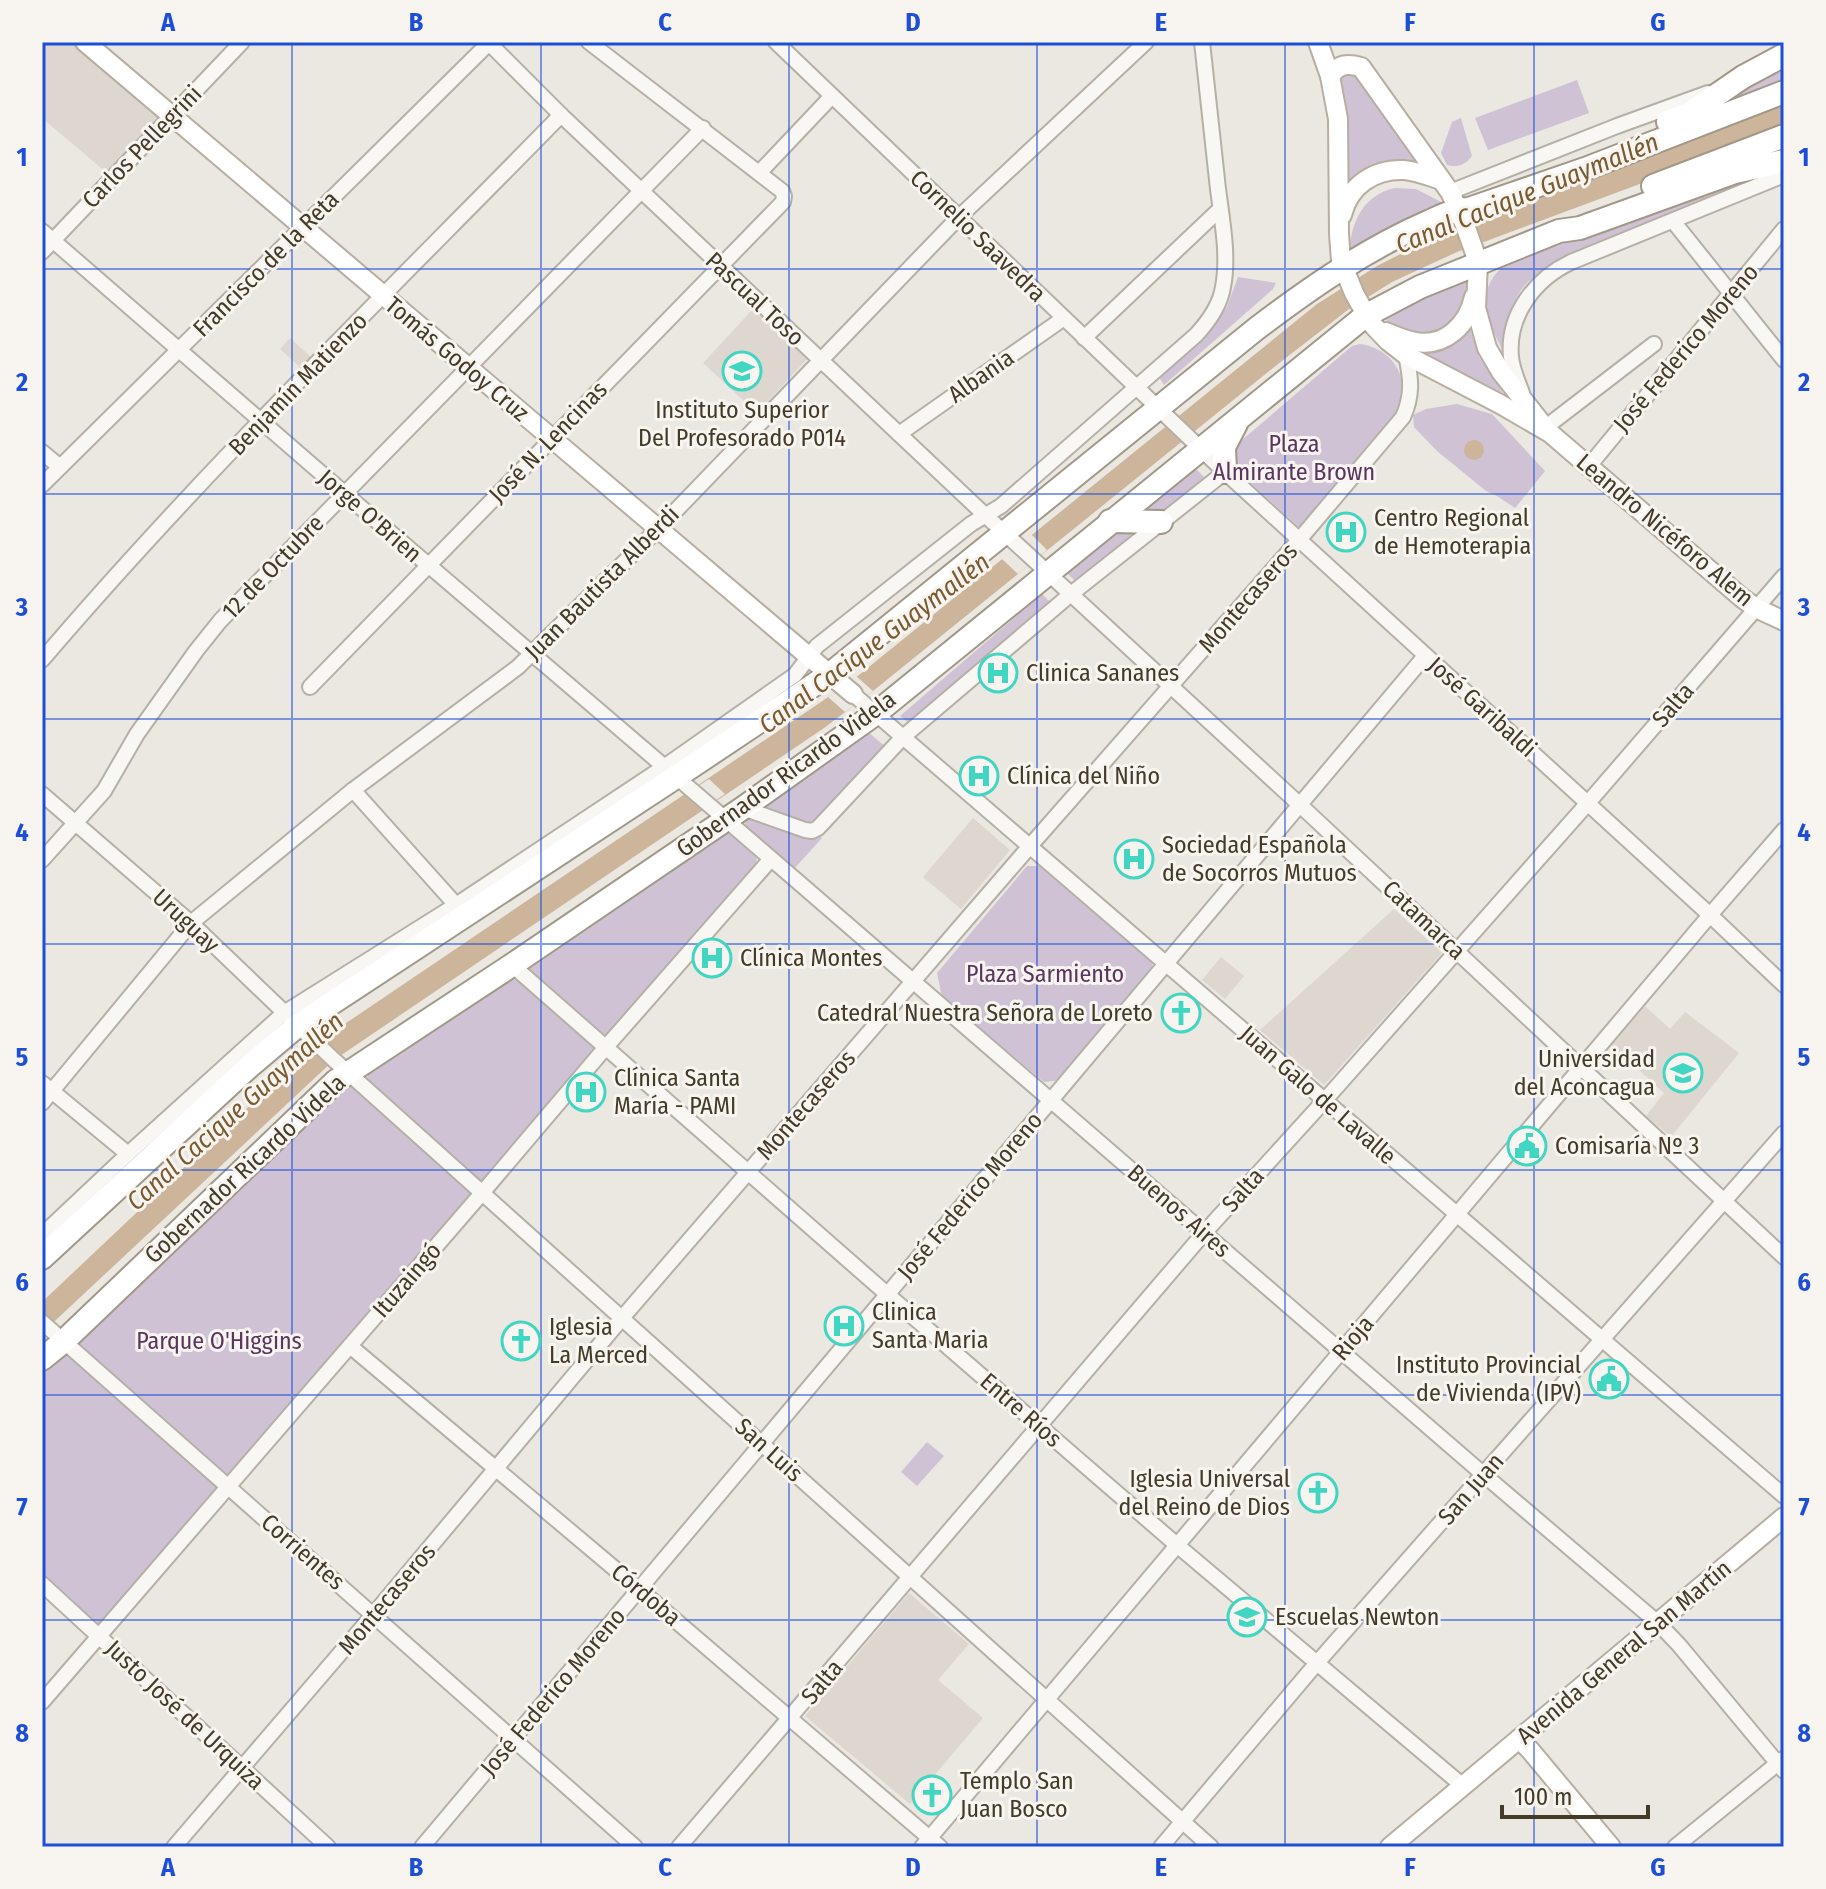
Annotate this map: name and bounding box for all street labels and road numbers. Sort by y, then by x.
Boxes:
street label: Carlos Pellegrini [77,80,207,214]
street label: Cornelio Saavedra [904,164,1052,308]
street label: Francisco de la Reta [187,185,345,343]
street label: Pascual Toso [700,246,810,352]
street label: José Federico Moreno [1608,258,1764,438]
street label: Tomás Godoy Cruz [380,291,534,427]
street label: Benjamín Matienzo [223,307,373,461]
street label: Albania [943,343,1019,409]
street label: José N. Lencinas [483,376,613,508]
street label: Leandro Nicéforo Alem [1571,448,1759,612]
street label: Jorge O'Brien [313,464,427,568]
street label: Juan Bautista Alberdi [519,500,685,666]
street label: 12 de Octubre [216,509,330,625]
street label: Montecaseros [1193,538,1303,658]
street label: José Garibaldi [1422,651,1542,763]
street label: Salta [1646,677,1700,733]
street label: Gobernador Ricardo Videla [671,685,901,863]
street label: Catamarca [1377,875,1471,965]
street label: Uruguay [147,883,225,959]
street label: Juan Galo de Lavalle [1234,1020,1402,1170]
street label: Montecaseros [751,1045,861,1165]
street label: Gobernador Ricardo Videla [139,1069,351,1269]
street label: José Federico Moreno [892,1106,1048,1286]
street label: Buenos Aires [1122,1159,1236,1263]
street label: Salta [1216,1162,1270,1218]
street label: Ituzaingó [367,1237,447,1323]
street label: Rioja [1326,1310,1380,1366]
street label: Entre Ríos [975,1367,1067,1453]
street label: San Luis [730,1412,808,1488]
street label: San Juan [1432,1448,1510,1530]
street label: Corrientes [256,1508,350,1596]
street label: Montecaseros [333,1538,441,1660]
street label: Avenida General San Martín [1511,1554,1737,1750]
street label: Córdoba [606,1558,686,1632]
street label: José Federico Moreno [475,1602,631,1782]
street label: Justo José de Urquiza [100,1634,270,1796]
street label: Salta [795,1654,849,1710]

